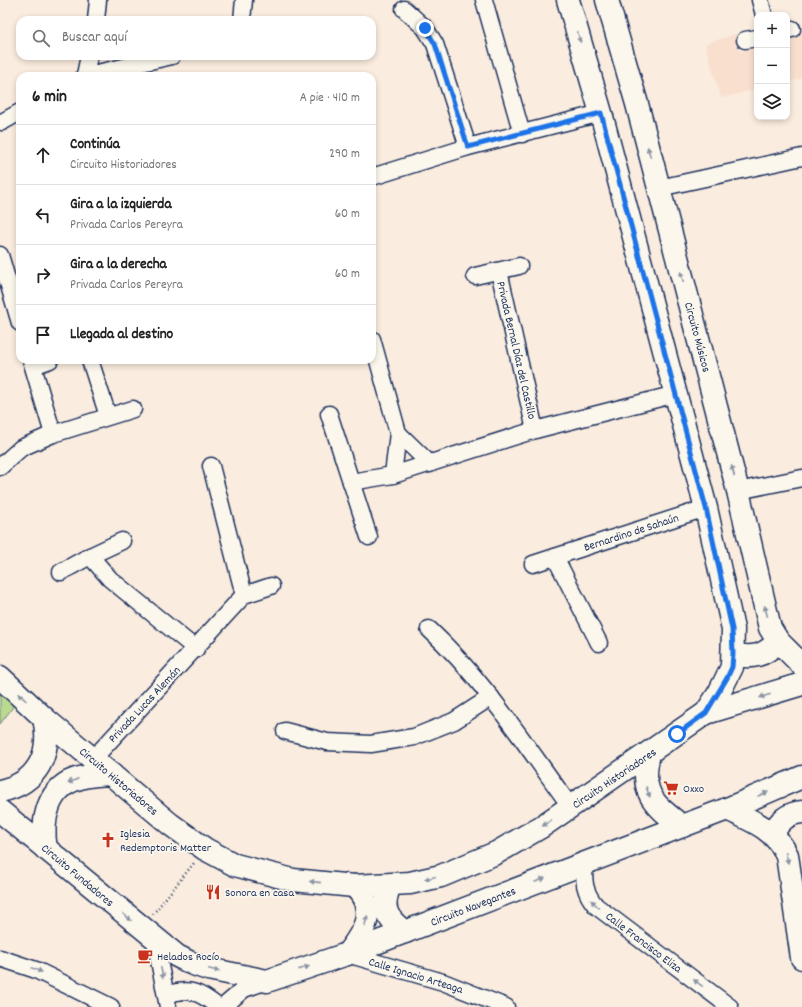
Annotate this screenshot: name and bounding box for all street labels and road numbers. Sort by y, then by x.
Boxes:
street label: Privada Bernal Díaz del Castillo [491,280,540,421]
street label: Circuito Músicos [679,300,714,374]
street label: Bernardino de Sahaún [582,510,682,557]
street label: Privada Lucas Alemán [105,662,186,747]
street label: Circuito Historiadores [75,744,161,820]
street label: Circuito Historiadores [569,745,660,814]
street label: Circuito Fundadores [37,841,117,912]
street label: Circuito Navegantes [428,883,519,932]
street label: Calle Francisco Eliza [601,909,685,978]
street label: Calle Ignacio Arteaga [366,954,465,999]

